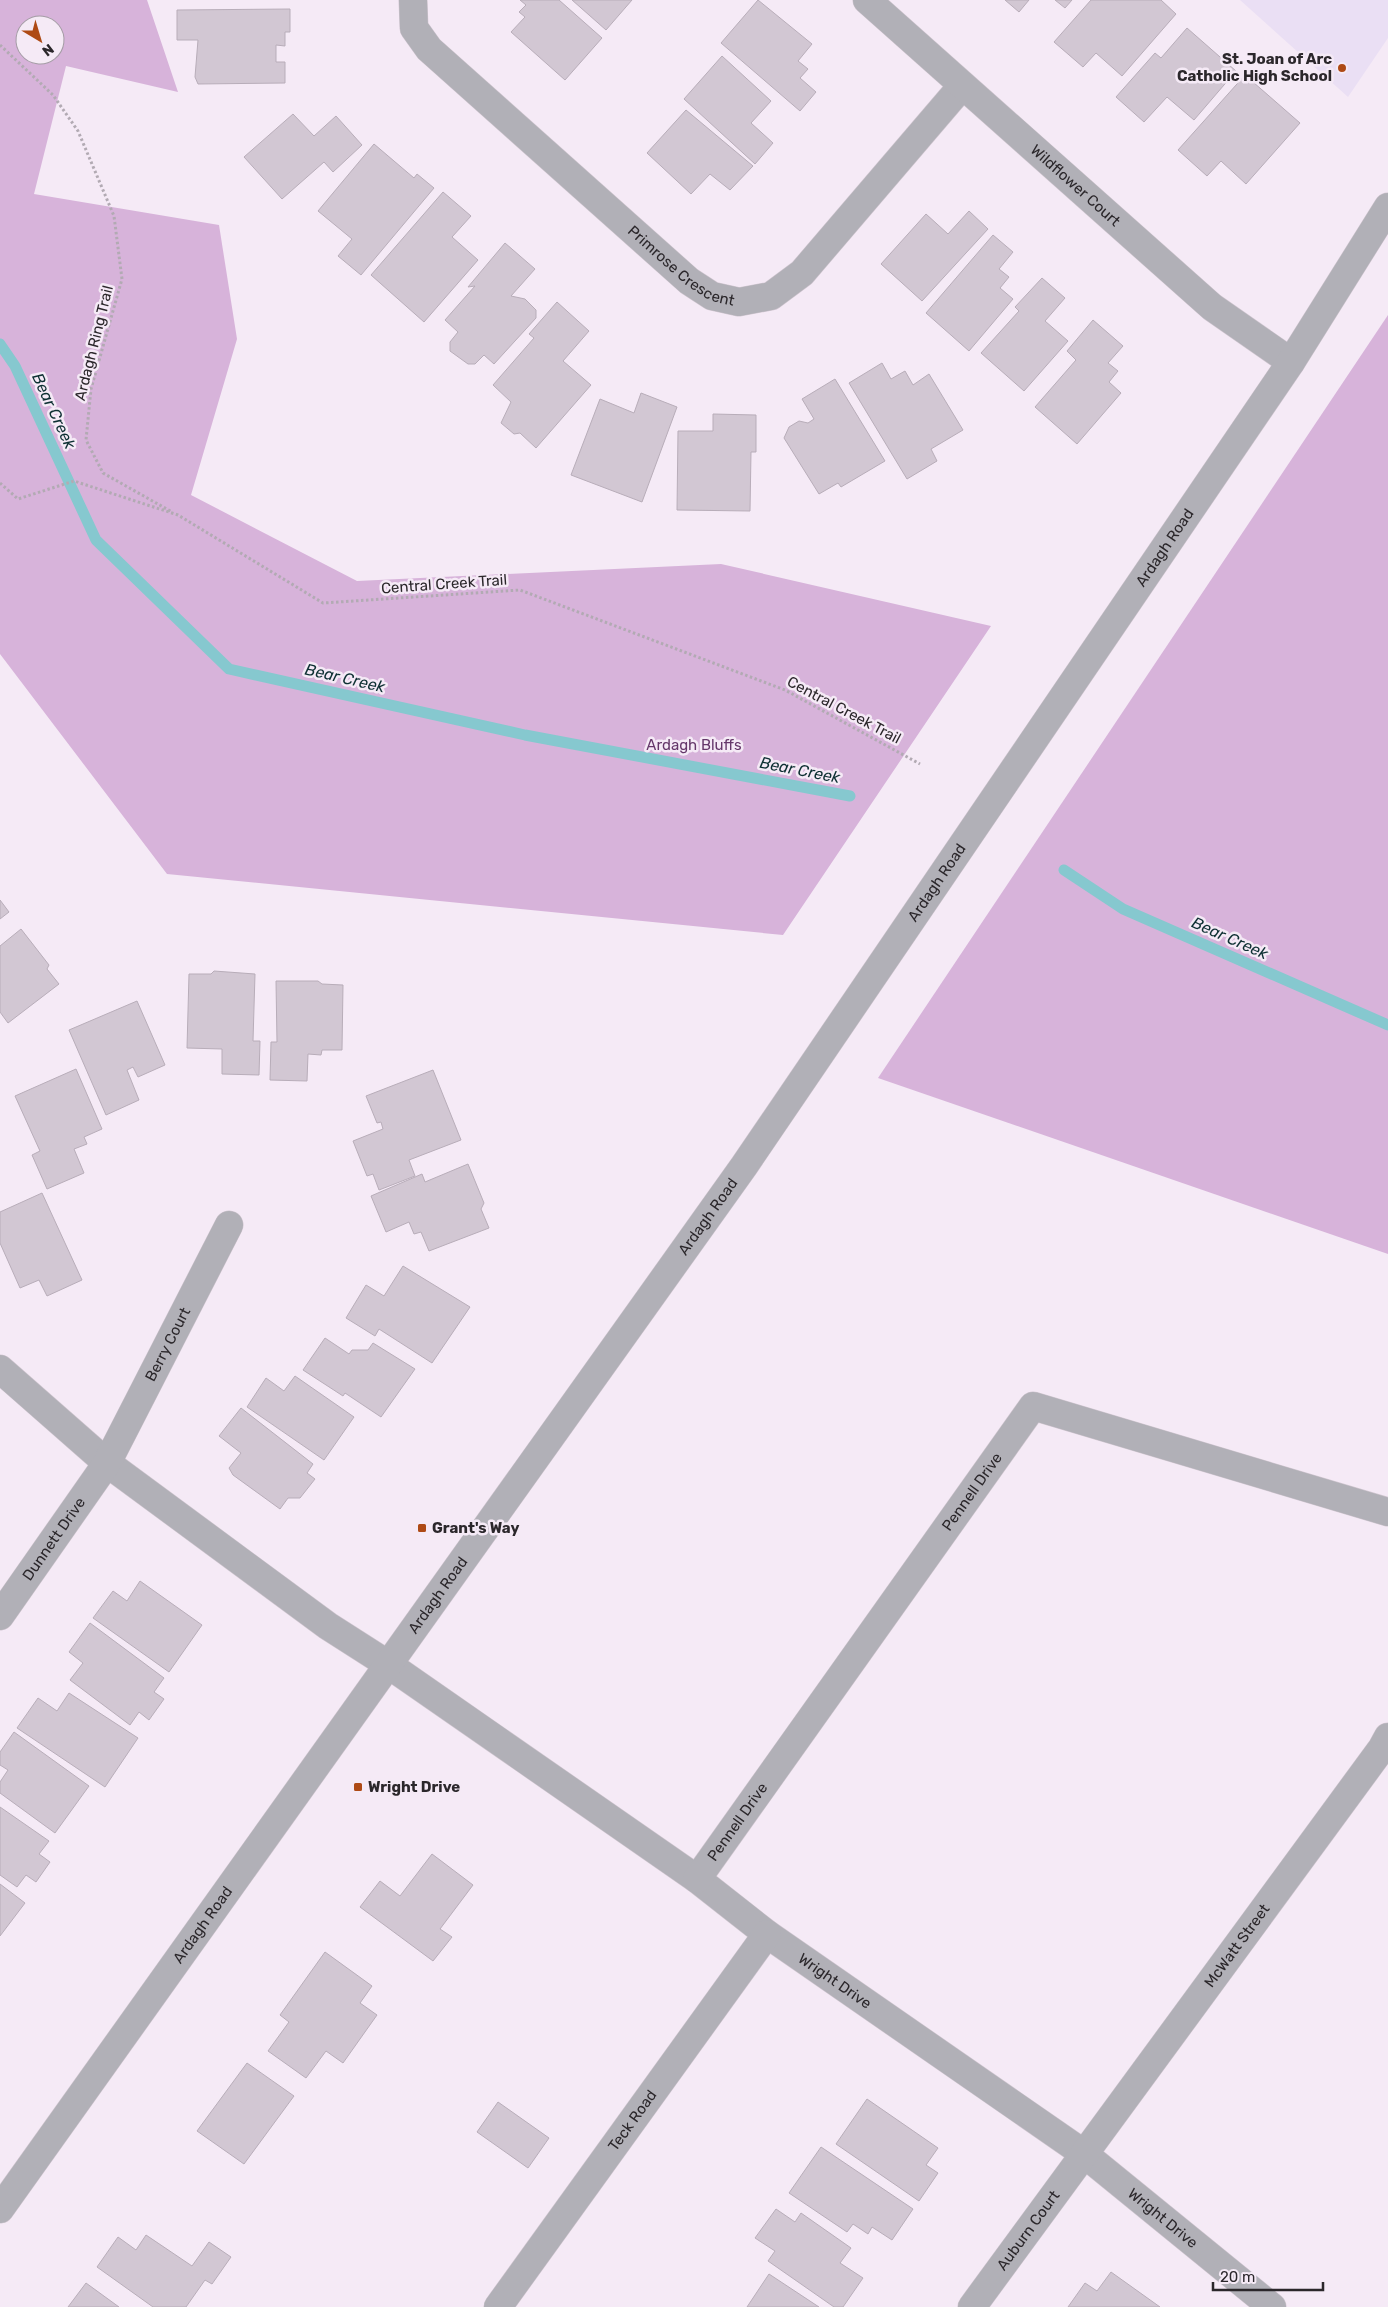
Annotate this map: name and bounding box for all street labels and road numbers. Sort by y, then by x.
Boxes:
street label: Wildflower Court [1027,141,1124,230]
street label: Primrose Crescent [624,222,737,310]
street label: Ardagh Ring Trail [71,284,117,402]
street label: Ardagh Road [1132,505,1197,590]
street label: Central Creek Trail [380,571,508,597]
street label: Central Creek Trail [784,672,904,748]
street label: Ardagh Road [904,840,970,925]
street label: Ardagh Road [674,1175,741,1259]
street label: Berry Court [141,1304,194,1384]
street label: Pennell Drive [938,1449,1006,1534]
street label: Dunnett Drive [19,1494,89,1584]
street label: Ardagh Road [404,1553,471,1637]
street label: Pennell Drive [704,1779,771,1865]
street label: Ardagh Road [169,1883,236,1967]
street label: McWatt Street [1200,1901,1274,1991]
street label: Wright Drive [795,1949,875,2013]
street label: Teck Road [605,2086,661,2154]
street label: Wright Drive [1124,2184,1201,2252]
street label: Auburn Court [993,2187,1064,2274]

